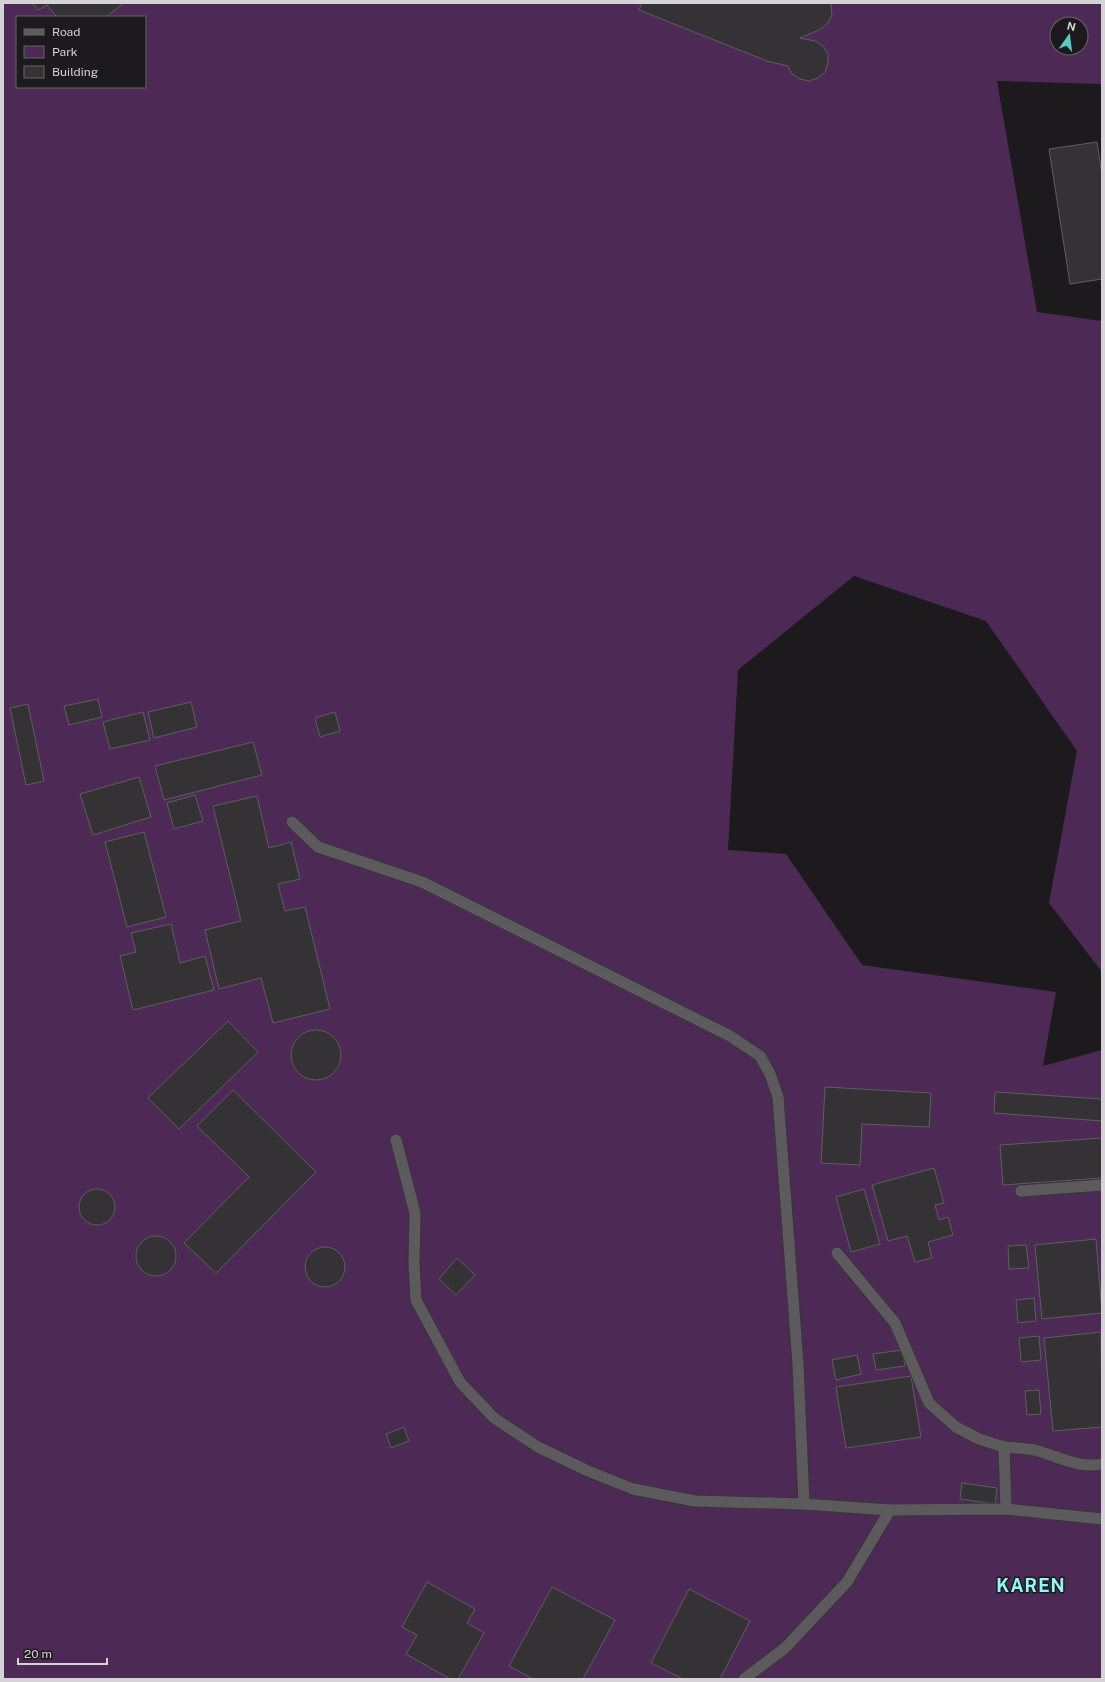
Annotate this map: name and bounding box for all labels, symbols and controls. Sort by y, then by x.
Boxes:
legend [16,16,146,88]
north arrow [1049,16,1089,56]
text: N [1066,19,1077,33]
text: Road [52,25,80,39]
text: Park [52,45,78,59]
text: Building [52,65,98,79]
district label: KAREN [996,1575,1066,1596]
scale bar [18,1640,107,1666]
text: 20 m [24,1647,52,1661]

